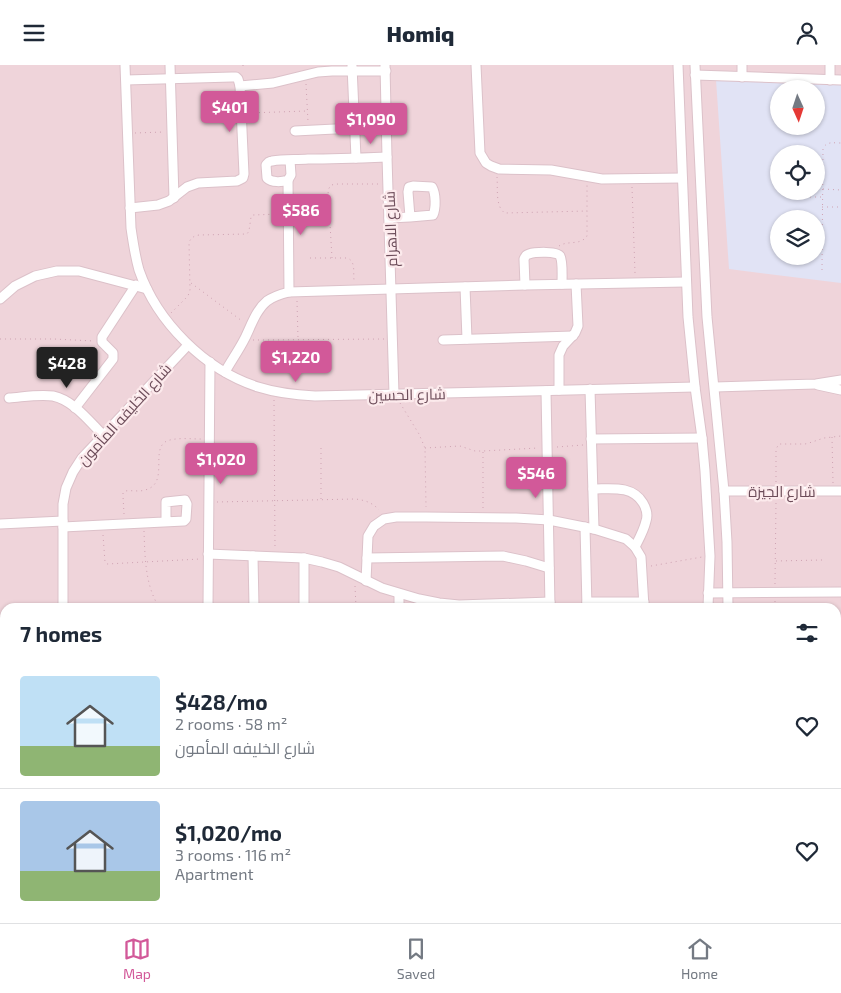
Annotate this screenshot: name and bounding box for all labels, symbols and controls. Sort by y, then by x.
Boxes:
icon: menu [20,19,48,47]
icon: person [793,19,821,47]
text: Homiq [387,20,454,46]
north arrow [770,80,825,135]
map controls [770,80,825,265]
pin: $401 [200,91,260,133]
text: $401 [212,97,248,116]
pin: $1,090 [330,103,412,145]
text: $1,090 [346,109,396,128]
button: locate [770,145,825,200]
street label: شارع الاهرام [380,191,403,267]
pin: $586 [271,193,331,236]
text: $586 [282,200,320,219]
button: layers [770,210,825,265]
pin: $1,220 [255,341,337,383]
pin: $428 [37,347,97,389]
text: $1,220 [272,347,320,366]
text: $428 [48,353,86,372]
street label: شارع الخليفه المأمون [73,359,177,471]
street label: شارع الحسين [368,384,446,407]
pin: $1,020 [180,443,262,485]
text: $1,020 [196,449,246,468]
pin: $546 [506,457,566,499]
text: $546 [517,463,555,482]
street label: شارع الجيزة [748,482,816,503]
icon: filters [793,619,821,647]
text: 7 homes [20,621,102,646]
text: $428/mo [175,689,268,714]
icon: home [60,696,120,756]
icon: heart [793,712,821,740]
text: 2 rooms · 58 m² [175,714,288,733]
text: شارع الخليفه المأمون [175,738,315,757]
text: $1,020/mo [175,820,282,845]
icon: home [60,821,120,881]
icon: heart [793,837,821,865]
text: 3 rooms · 116 m² [175,845,291,864]
text: Apartment [175,864,254,883]
tab: Map [123,935,151,982]
tab: Saved [397,935,435,982]
tab: Home [681,935,718,982]

